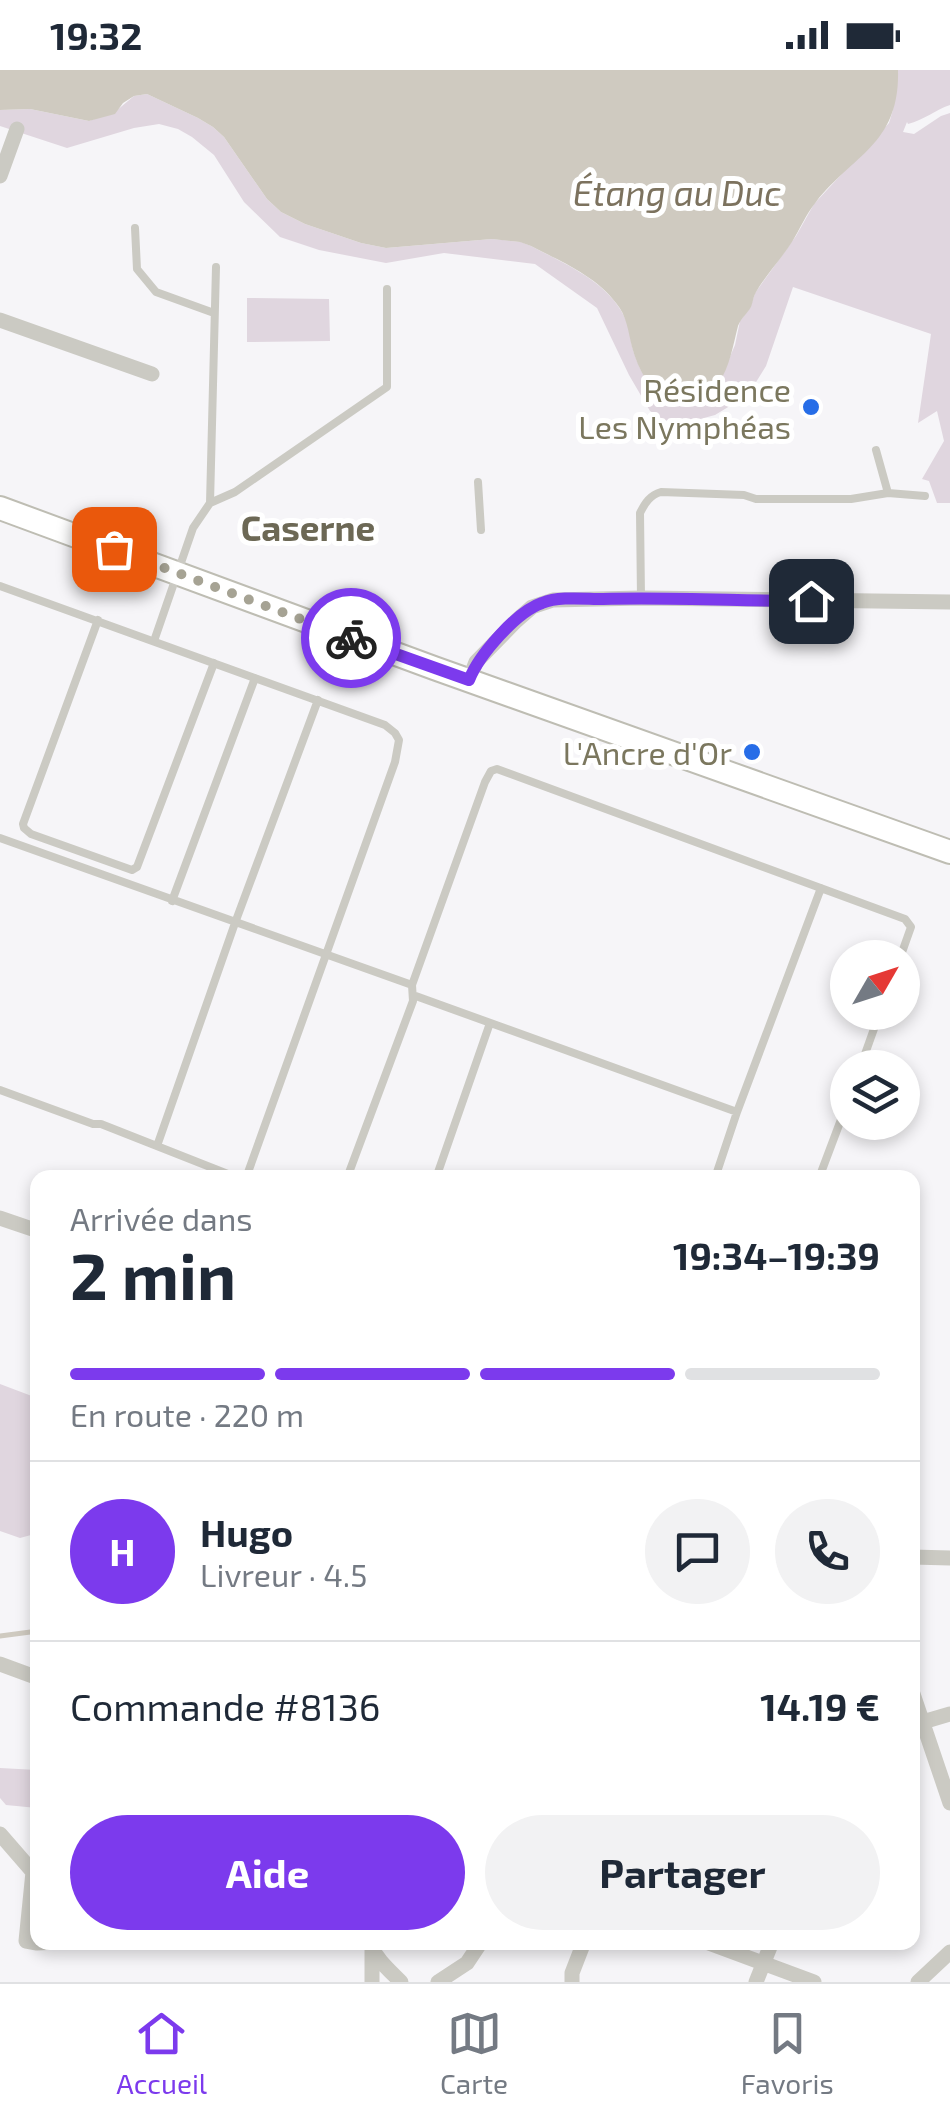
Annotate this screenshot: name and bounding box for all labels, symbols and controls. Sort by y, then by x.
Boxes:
text: 19:32 [50,12,142,58]
water label: Étang au Duc [573,171,781,213]
place label: Résidence Les Nymphéas [578,370,791,445]
marker: Résidence Les Nymphéas [800,396,822,418]
district label: Caserne [241,506,375,548]
pin [72,507,157,592]
icon: bag [87,522,142,577]
pin [769,559,854,644]
icon: home [784,574,839,629]
courier [301,588,401,688]
icon: bike [324,611,379,666]
place label: L'Ancre d'Or [563,733,732,771]
marker: L'Ancre d'Or [741,741,763,763]
north arrow [830,940,920,1030]
map controls [830,940,920,1140]
button: layers [830,1050,920,1140]
text: Arrivée dans [70,1199,253,1237]
text: 19:34–19:39 [673,1232,880,1278]
text: 2 min [70,1235,236,1313]
text: En route · 220 m [70,1395,304,1433]
button: chat [645,1499,750,1604]
button: phone [775,1499,880,1604]
text: Hugo [200,1509,293,1555]
text: H [109,1528,136,1574]
text: Livreur · 4.5 [200,1555,367,1593]
text: Commande #8136 [70,1683,381,1729]
text: 14.19 € [760,1683,880,1729]
button: Aide [70,1815,465,1930]
button: Partager [485,1815,880,1930]
tab: Accueil [116,2006,207,2100]
tab: Carte [440,2006,508,2100]
tab: Favoris [741,2006,834,2100]

